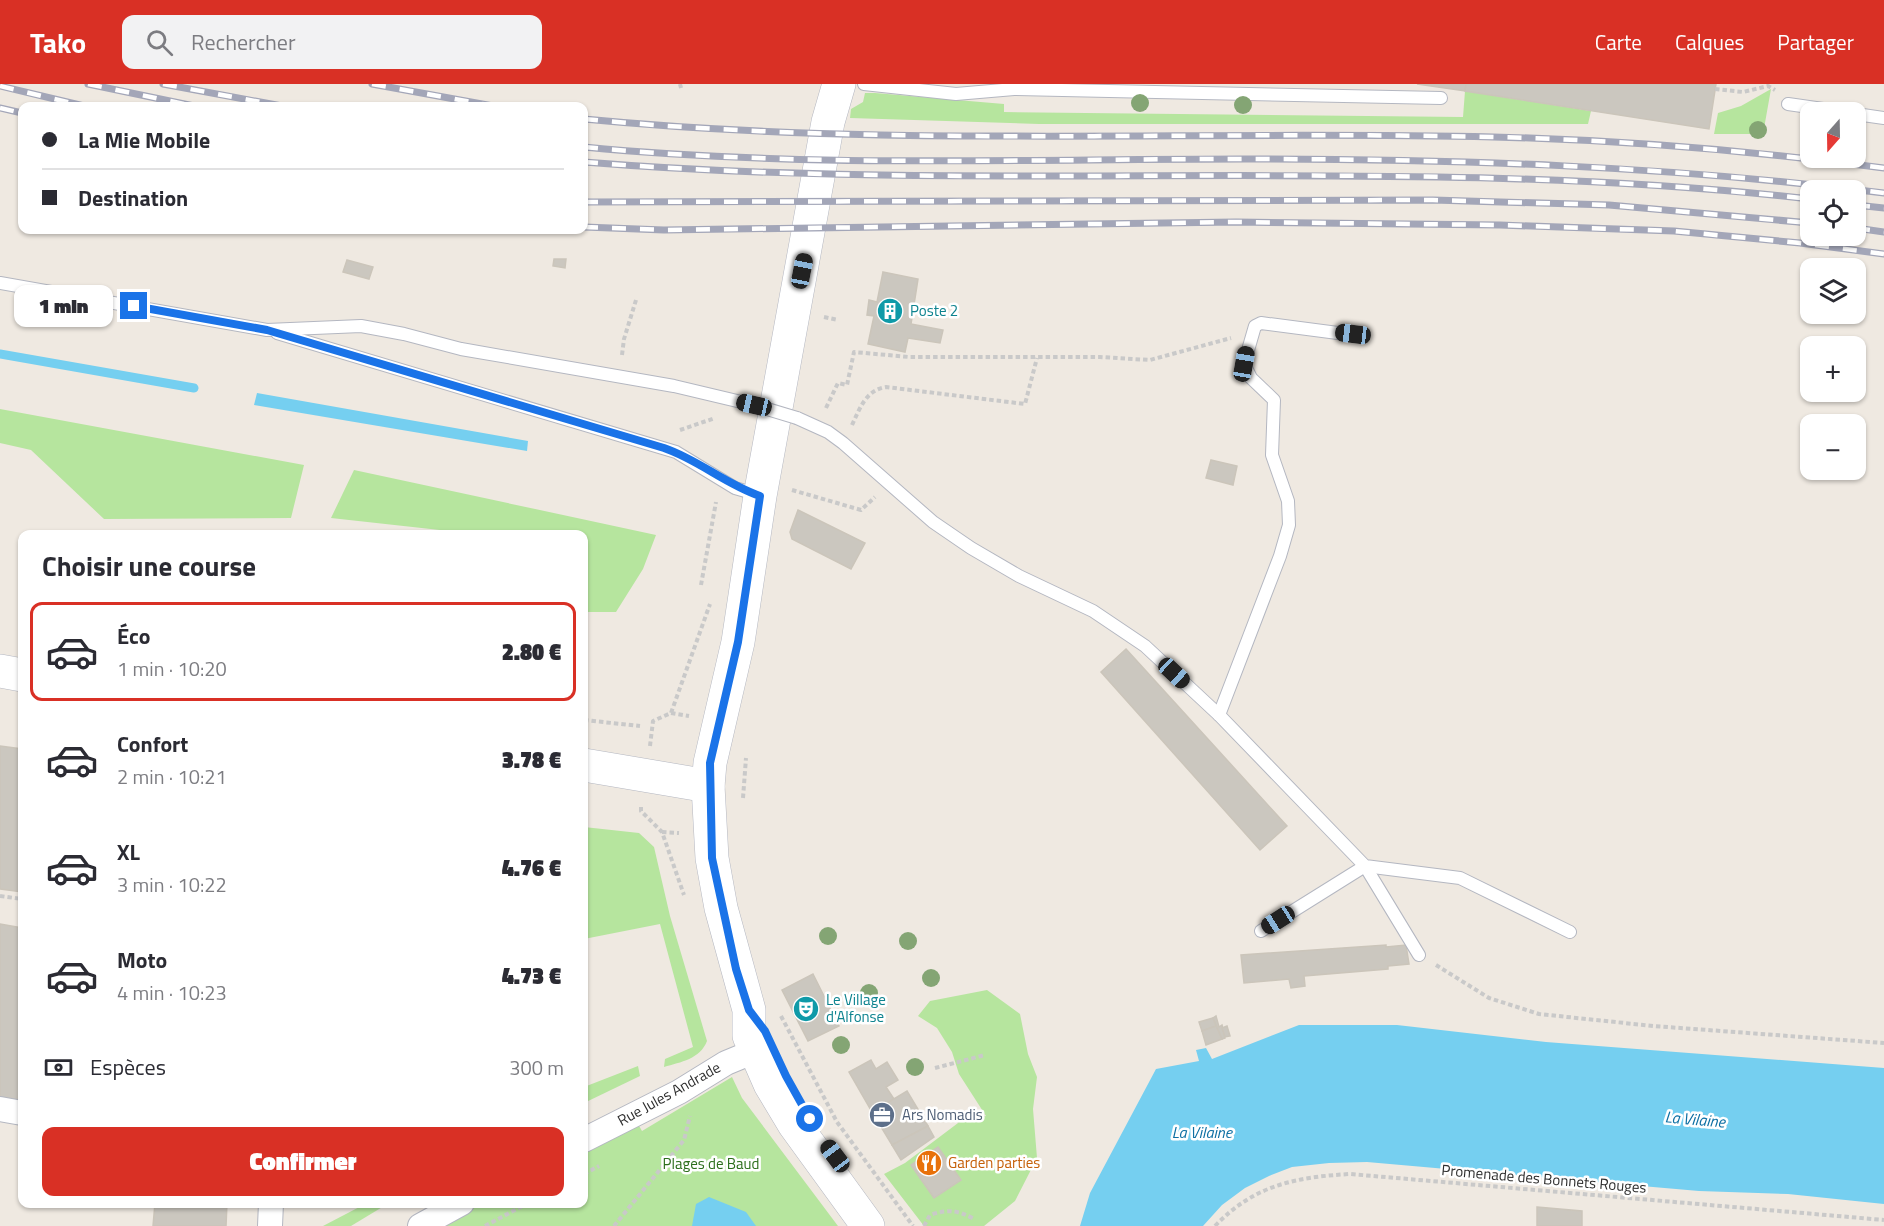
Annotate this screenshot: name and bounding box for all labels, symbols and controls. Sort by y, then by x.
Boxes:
search box [122,15,542,69]
text: Tako [30,21,86,64]
text: Rechercher [191,25,296,59]
icon: search [143,26,176,59]
text: Carte [1595,26,1642,58]
text: Calques [1675,26,1744,58]
text: Partager [1777,26,1854,58]
north arrow [1800,102,1866,168]
map controls [1800,102,1866,480]
text: La Mie Mobile [78,123,210,157]
button: locate [1800,180,1866,246]
text: Destination [78,181,188,215]
car [790,252,814,290]
button: layers [1800,258,1866,324]
callout: 1 min [14,285,113,327]
text: 1 min [39,290,88,321]
route end [120,292,147,319]
building icon: Poste 2 [875,296,905,326]
place label: Poste 2 [910,299,958,322]
car [1334,323,1372,345]
button: + [1800,336,1866,402]
car [1232,345,1256,383]
car [734,392,774,418]
button: − [1800,414,1866,480]
text: Choisir une course [42,545,256,586]
text: Éco [117,619,150,653]
icon: car [45,625,99,679]
text: 2.80 € [502,635,561,669]
text: 1 min · 10:20 [117,653,227,684]
car [1155,654,1193,692]
text: Confort [117,727,188,761]
icon: car [45,733,99,787]
text: 3.78 € [502,743,561,777]
text: 2 min · 10:21 [117,761,227,792]
text: XL [117,835,140,869]
icon: car [45,841,99,895]
text: 4.76 € [502,851,561,885]
text: 3 min · 10:22 [117,869,227,900]
car [1258,903,1298,937]
text: Moto [117,943,167,977]
icon: car [45,949,99,1003]
text: 4.73 € [502,959,561,993]
text: 4 min · 10:23 [117,977,227,1008]
place label: Le Village d'Alfonse [826,988,886,1028]
theatre icon: Le Village d'Alfonse [791,994,821,1024]
text: Espèces [90,1050,166,1084]
icon: cash [42,1051,75,1084]
text: 300 m [509,1052,564,1083]
street label: Rue Jules Andrade [613,1056,725,1131]
office icon: Ars Nomadis [867,1100,897,1130]
place label: Ars Nomadis [902,1103,983,1126]
water label: La Vilaine [1664,1104,1728,1134]
route start [796,1105,823,1132]
water label: La Vilaine [1172,1120,1234,1144]
button: Confirmer [42,1127,564,1196]
car [817,1136,853,1176]
restaurant icon: Garden parties [914,1148,944,1178]
place label: Garden parties [948,1151,1040,1174]
park label: Plages de Baud [663,1152,759,1175]
street label: Promenade des Bonnets Rouges [1441,1158,1648,1199]

